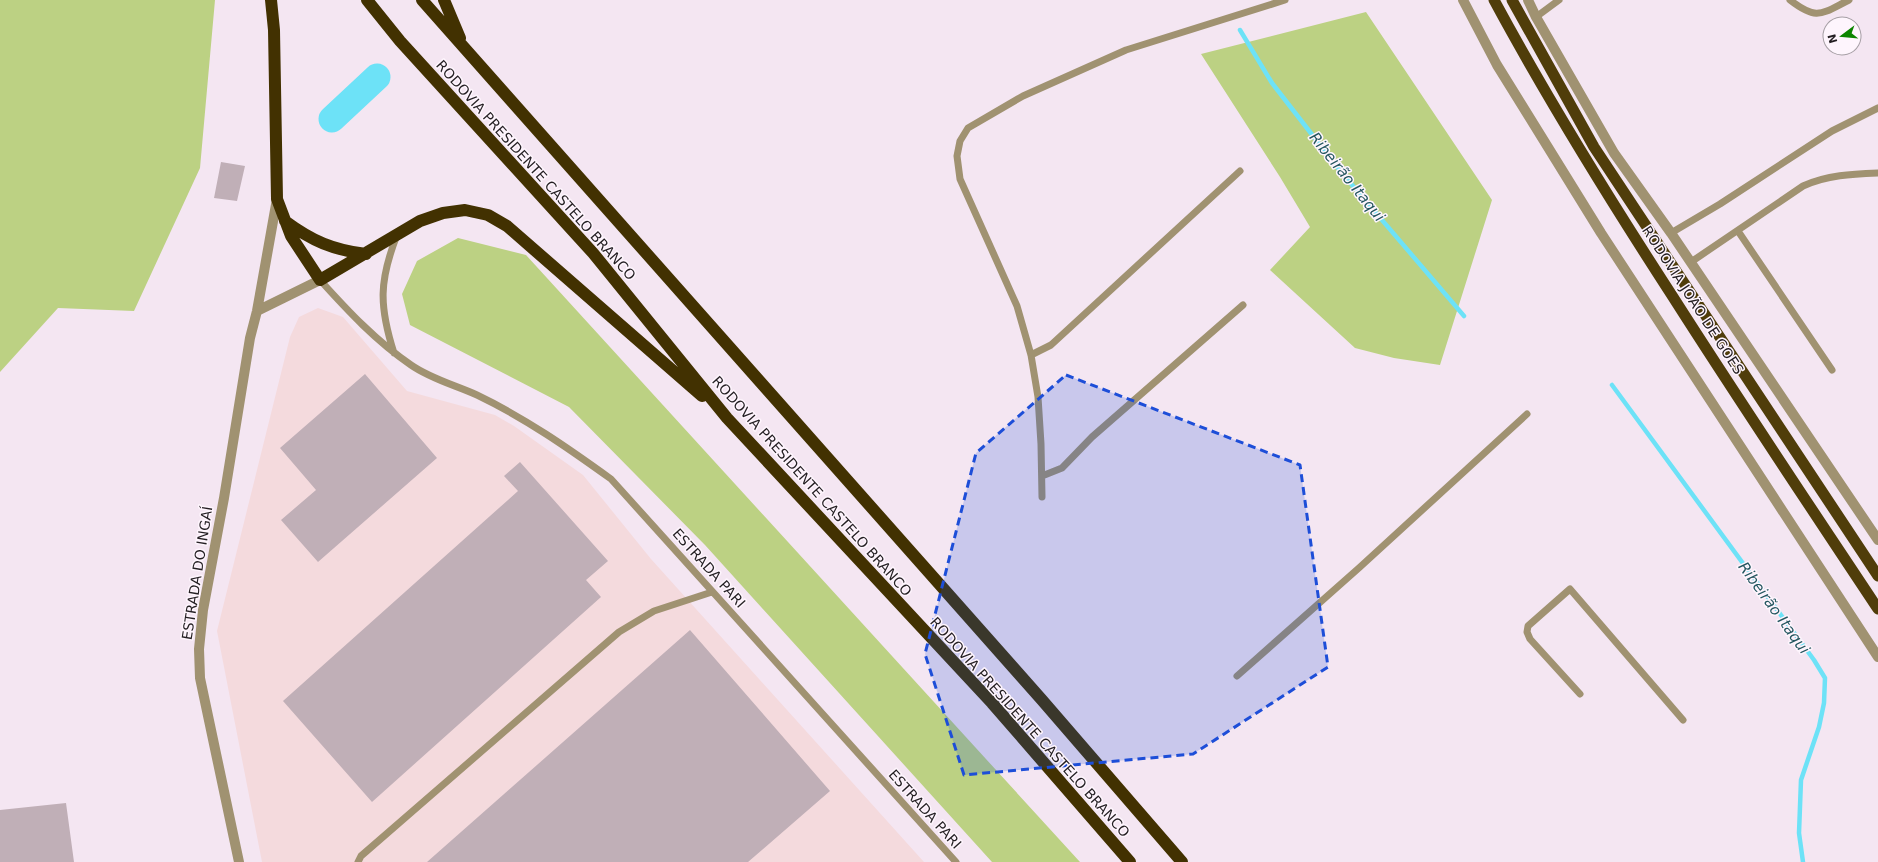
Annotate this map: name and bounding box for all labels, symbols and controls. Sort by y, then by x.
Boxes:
north arrow [1822,16,1862,56]
text: N [1825,32,1840,45]
street label: RODOVIA PRESIDENTE CASTELO BRANCO [433,57,639,283]
water label: Ribeirão Itaqui [1306,129,1389,226]
street label: RODOVIA JOÃO DE GOES [1639,223,1747,377]
street label: RODOVIA PRESIDENTE CASTELO BRANCO [709,373,915,599]
street label: ESTRADA DO INGAÍ [179,505,215,641]
street label: ESTRADA PARI [669,525,749,611]
water label: Ribeirão Itaqui [1735,558,1814,658]
street label: RODOVIA PRESIDENTE CASTELO BRANCO [927,614,1133,840]
street label: ESTRADA PARI [885,766,965,852]

